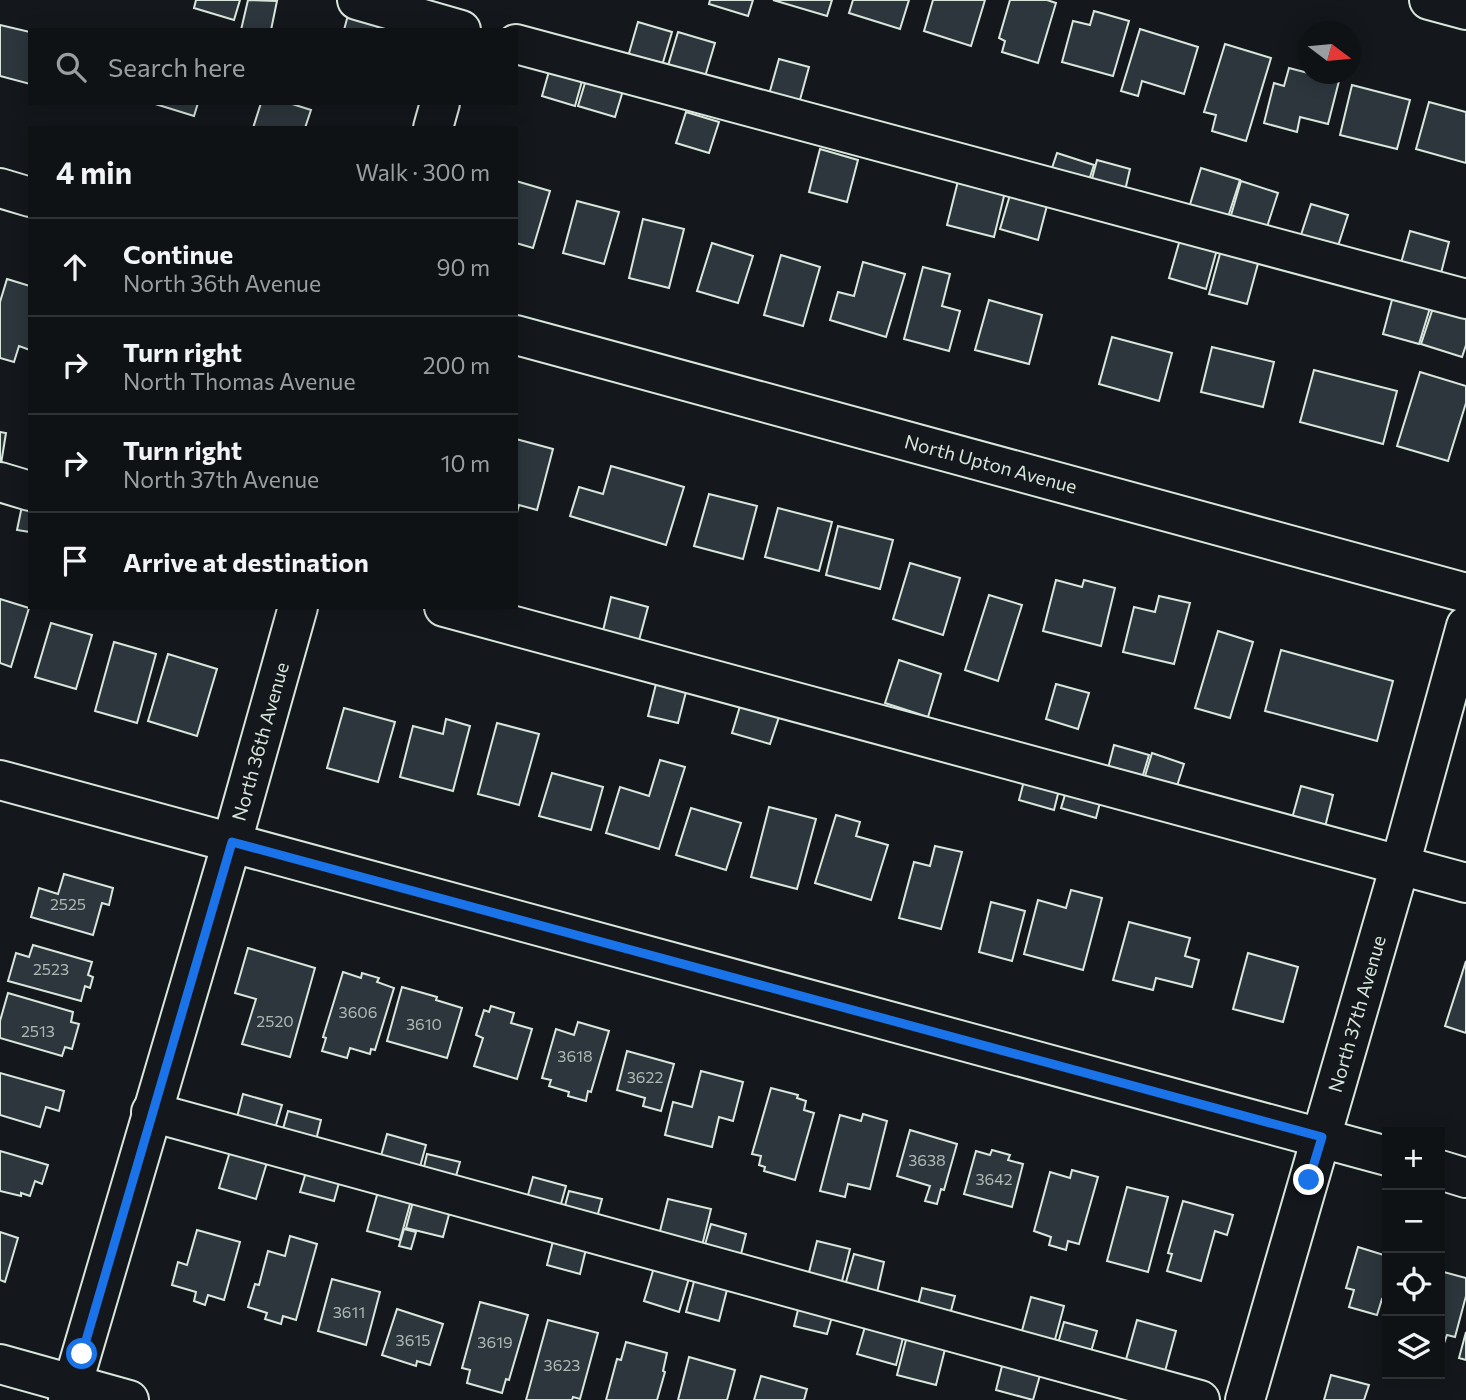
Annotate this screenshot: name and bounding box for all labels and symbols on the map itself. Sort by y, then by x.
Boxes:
north arrow [1298,21,1361,84]
street label: North Upton Avenue [902,429,1080,498]
street label: North 36th Avenue [227,659,293,823]
house number: 2525 [50,894,86,913]
street label: North 37th Avenue [1323,933,1390,1095]
house number: 2523 [33,959,69,978]
house number: 3606 [339,1002,378,1021]
house number: 2520 [256,1011,294,1030]
house number: 3610 [406,1014,442,1033]
house number: 2513 [21,1021,55,1040]
house number: 3618 [557,1046,593,1065]
house number: 3622 [627,1067,663,1086]
house number: 3638 [908,1150,946,1169]
route end [1293,1164,1324,1195]
house number: 3642 [975,1169,1013,1188]
house number: 3611 [333,1302,365,1321]
house number: 3615 [396,1330,430,1349]
house number: 3619 [477,1332,513,1351]
route start [66,1338,97,1369]
house number: 3623 [544,1355,580,1374]

